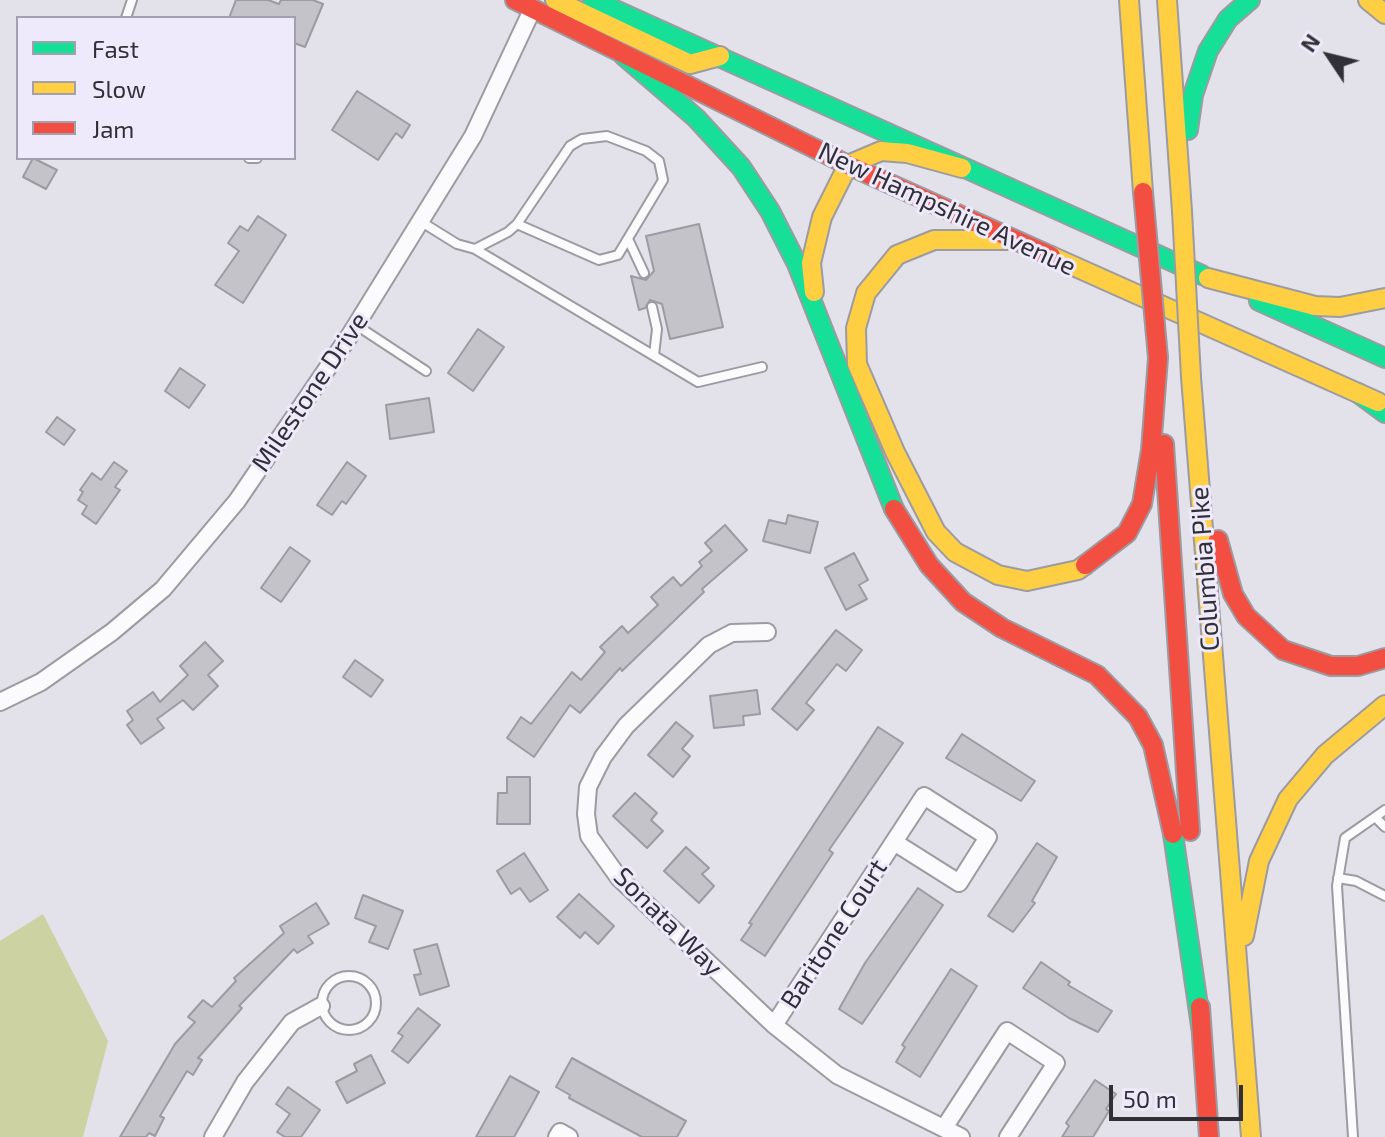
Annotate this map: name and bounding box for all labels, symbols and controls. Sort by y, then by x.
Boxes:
legend [16,16,296,160]
north arrow [1289,16,1369,96]
text: N [1294,28,1325,56]
text: Fast [92,34,139,63]
text: Slow [92,74,146,103]
text: Jam [92,114,134,143]
street label: New Hampshire Avenue [813,136,1081,282]
street label: Milestone Drive [245,306,375,478]
street label: Columbia Pike [1184,486,1226,652]
street label: Baritone Court [774,854,894,1014]
street label: Sonata Way [607,861,729,983]
scale bar [1113,1069,1247,1119]
text: 50 m [1123,1084,1177,1113]

